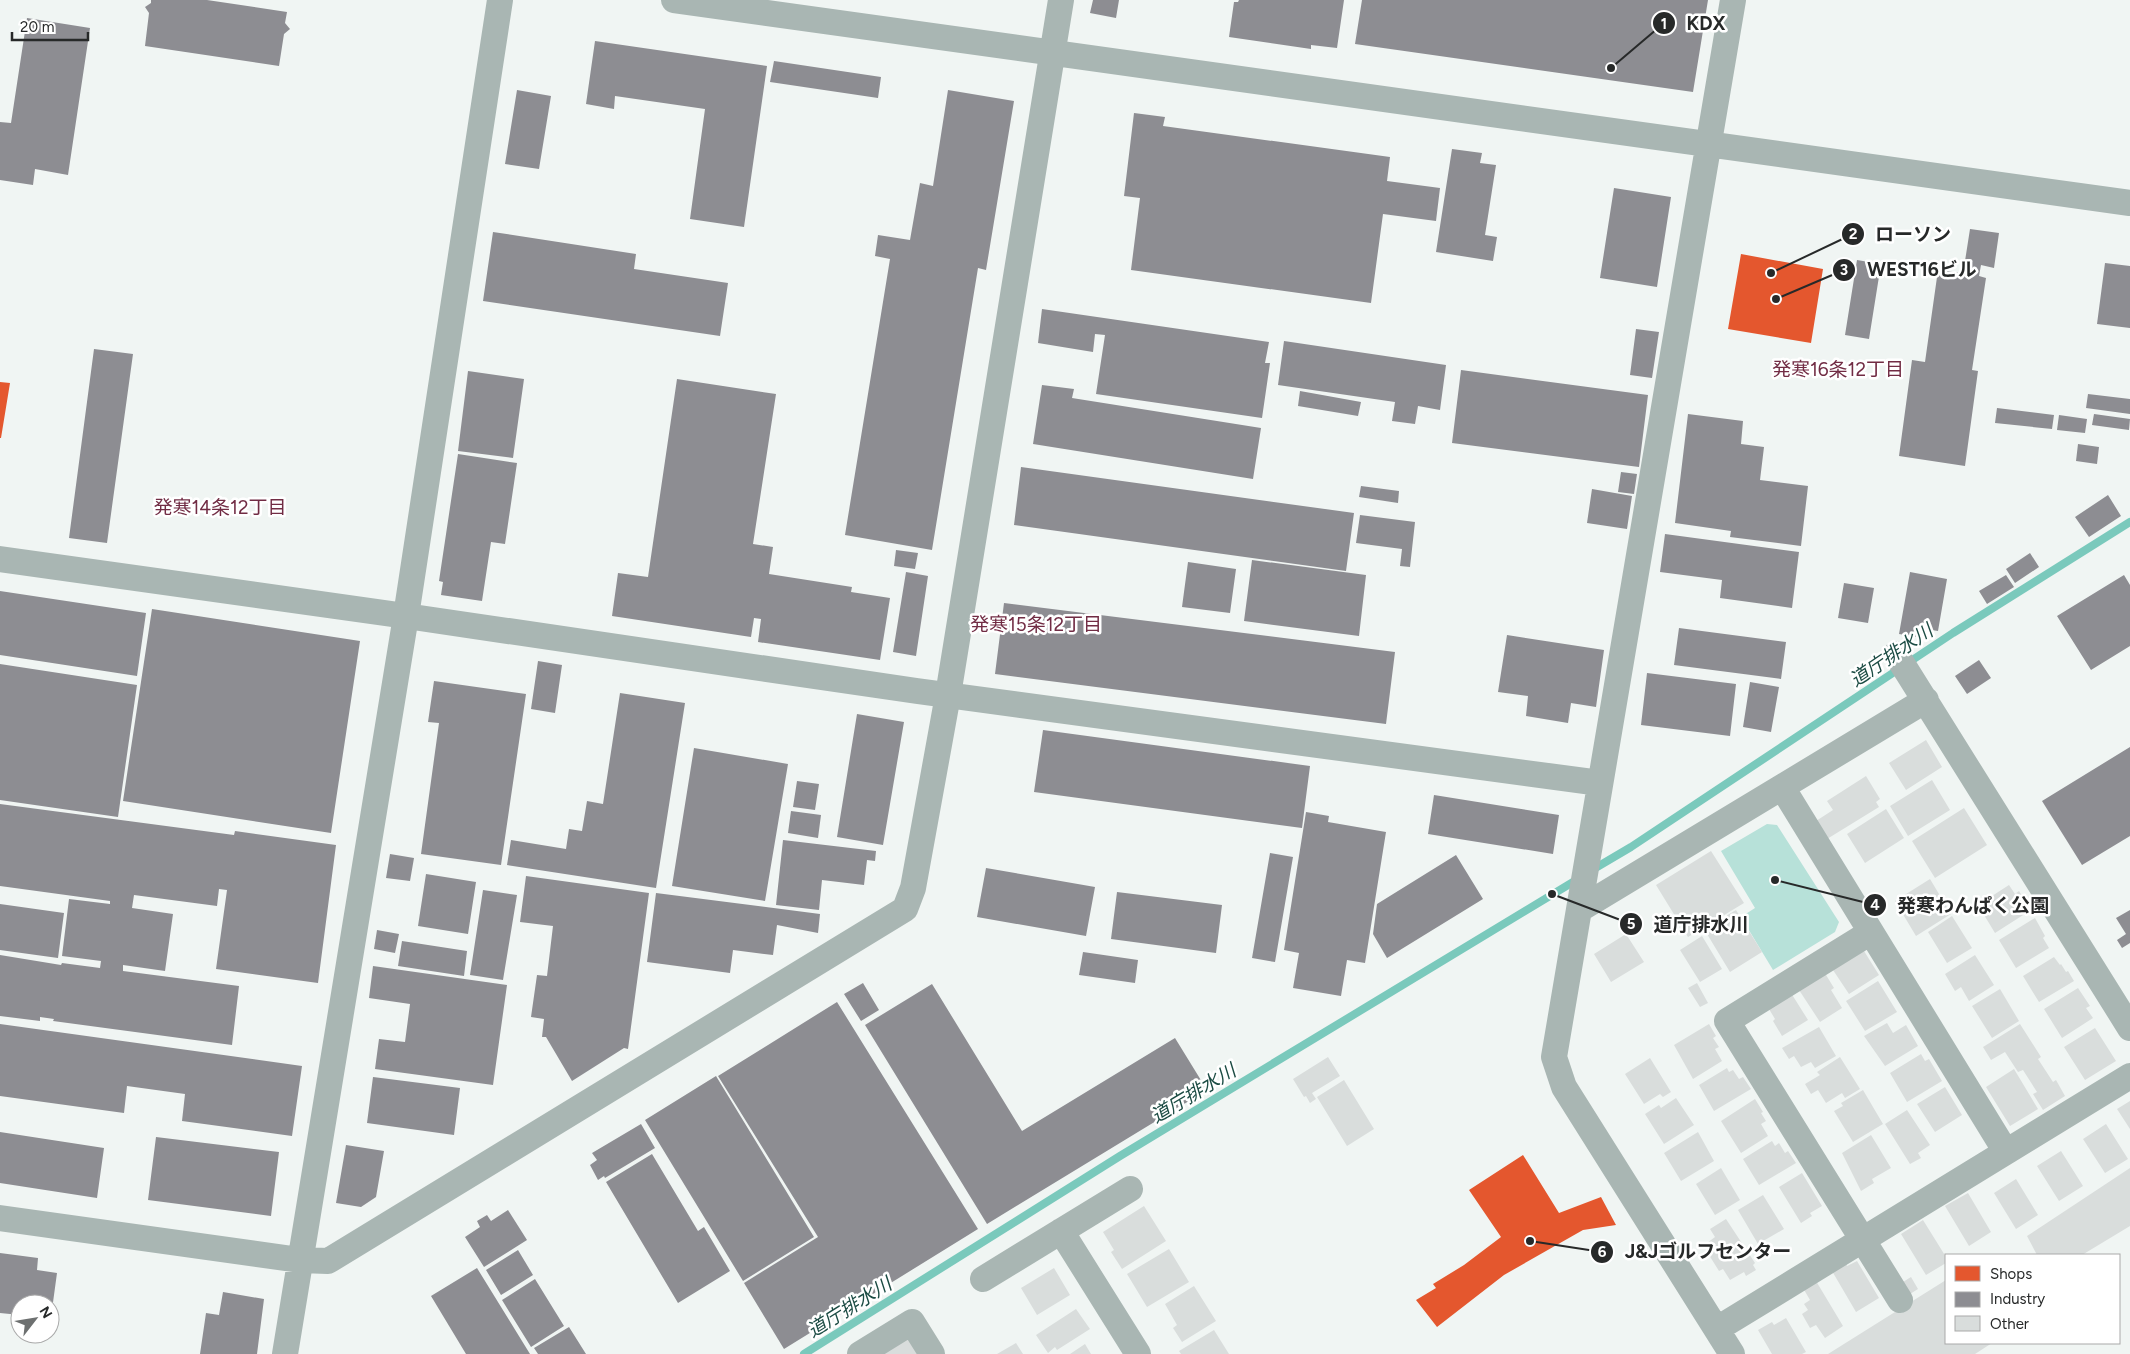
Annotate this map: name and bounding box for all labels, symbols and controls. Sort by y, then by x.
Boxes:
callout: KDX [1652,6,1735,40]
scale bar [12,10,89,42]
text: KDX [1687,12,1726,35]
text: 1 [1661,15,1667,33]
text: 20 m [20,18,54,36]
callout: ローソン [1840,217,1961,251]
text: ローソン [1875,223,1951,246]
text: 2 [1849,225,1858,243]
callout: WEST16ビル [1832,253,1987,287]
text: WEST16ビル [1867,258,1977,281]
text: 3 [1840,261,1848,279]
district label: 発寒16条12丁目 [1772,358,1904,381]
district label: 発寒14条12丁目 [153,496,287,519]
district label: 発寒15条12丁目 [970,613,1102,636]
water label: 道庁排水川 [1845,618,1939,692]
callout: 発寒わんぱく公園 [1862,888,2059,922]
text: 発寒わんぱく公園 [1897,894,2049,917]
text: 4 [1870,896,1880,914]
callout: 道庁排水川 [1619,907,1759,941]
text: 道庁排水川 [1653,913,1749,936]
text: 5 [1627,915,1636,933]
water label: 道庁排水川 [1147,1058,1242,1128]
callout: J&Jゴルフセンター [1590,1235,1801,1269]
text: J&Jゴルフセンター [1625,1240,1791,1263]
text: 6 [1598,1243,1607,1261]
legend [1945,1254,2120,1344]
text: Shops [1990,1265,2032,1283]
water label: 道庁排水川 [803,1271,897,1342]
text: Industry [1990,1290,2045,1308]
north arrow [10,1294,60,1344]
text: N [36,1304,56,1322]
text: Other [1990,1315,2029,1333]

